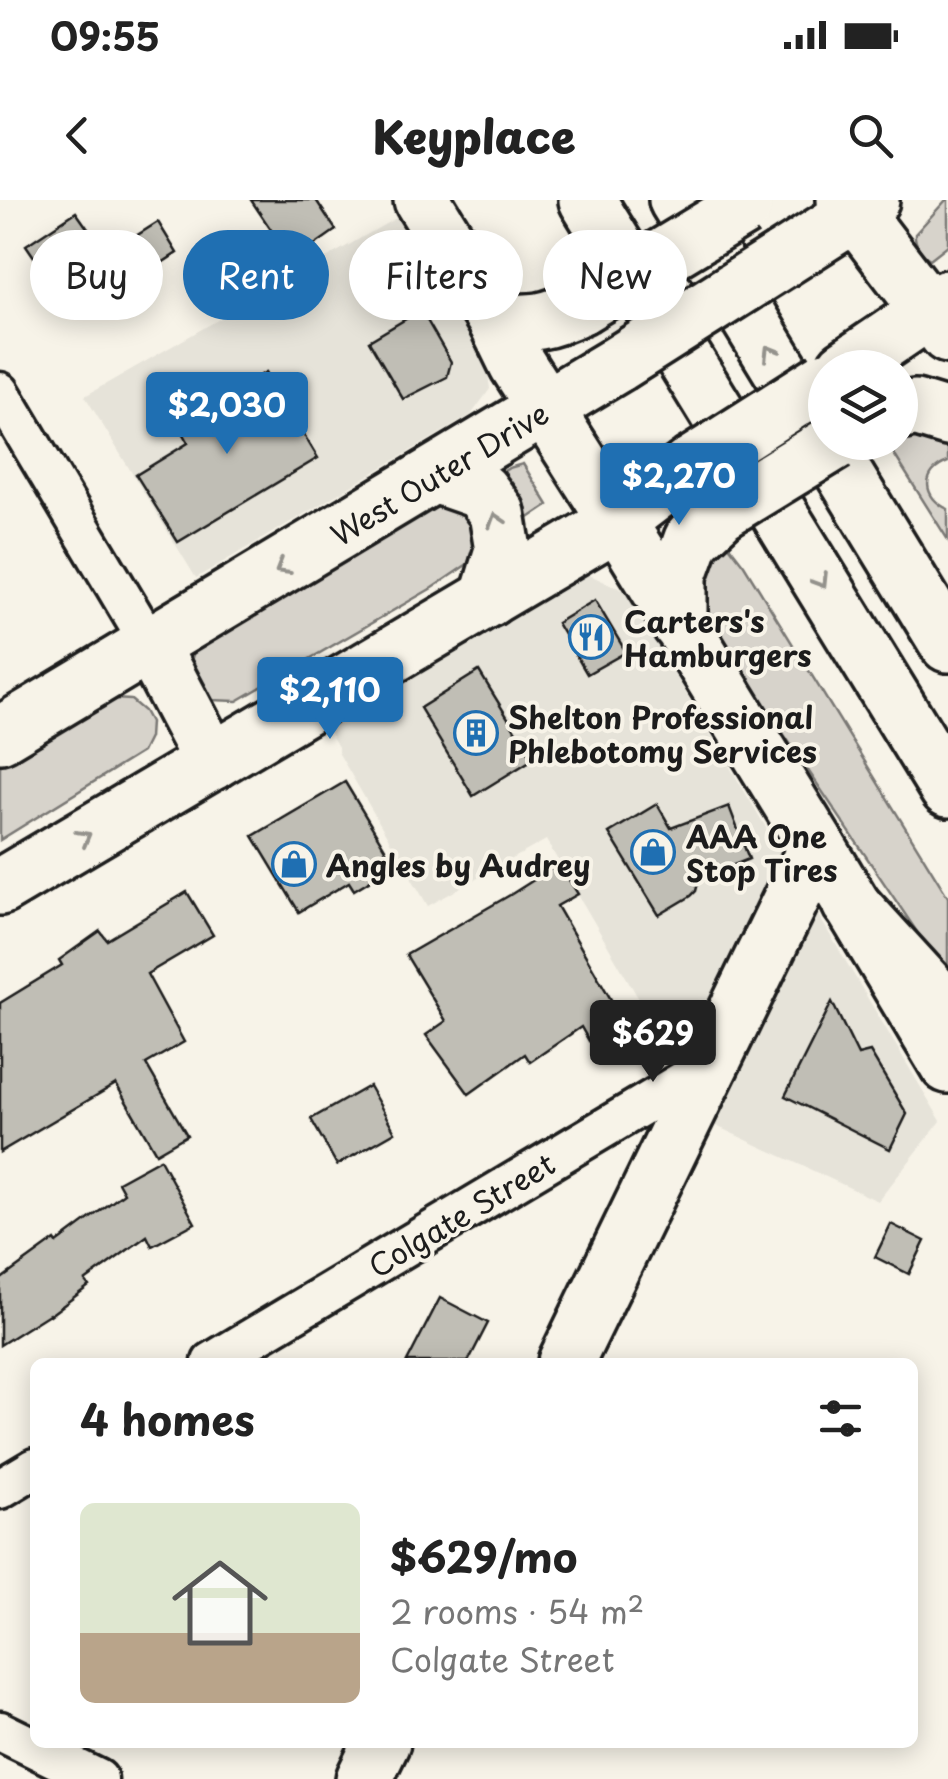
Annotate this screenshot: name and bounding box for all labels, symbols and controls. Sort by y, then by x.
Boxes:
text: 09:55 [50,7,160,64]
text: Keyplace [373,101,575,169]
icon: back [50,108,105,163]
icon: search [843,108,898,163]
chip: Buy [30,230,163,320]
chip: Rent [183,230,329,320]
chip: Filters [349,230,523,320]
chip: New [543,230,687,320]
one-way arrow [763,345,782,363]
map controls [808,350,918,460]
button: layers [808,350,918,460]
pin: $2,030 [146,372,308,457]
text: $2,030 [168,380,286,428]
street label: West Outer Drive [321,390,557,556]
pin: $2,270 [598,443,760,528]
text: $2,270 [622,451,736,499]
one-way arrow [487,513,507,530]
one-way arrow [275,556,293,575]
one-way arrow [809,571,828,589]
place label: Carters's Hamburgers [624,598,812,677]
restaurant icon: Carters's Hamburgers [568,614,614,660]
pin: $2,110 [249,657,411,742]
text: $2,110 [279,665,381,713]
place label: Shelton Professional Phlebotomy Services [508,694,817,773]
building icon: Shelton Professional Phlebotomy Services [453,710,499,756]
place label: AAA One Stop Tires [685,813,838,892]
shop icon: AAA One Stop Tires [630,829,676,875]
one-way arrow [73,830,91,849]
shop icon: Angles by Audrey [271,841,317,887]
place label: Angles by Audrey [326,842,590,887]
pin: $629 [594,1000,712,1085]
text: $629 [612,1008,694,1056]
street label: Colgate Street [359,1141,563,1287]
text: 4 homes [80,1387,255,1450]
icon: filters [813,1391,868,1446]
text: $629/mo [390,1524,578,1587]
icon: home [160,1543,280,1663]
text: 2 rooms · 54 m² [390,1587,644,1635]
text: Colgate Street [390,1635,615,1683]

